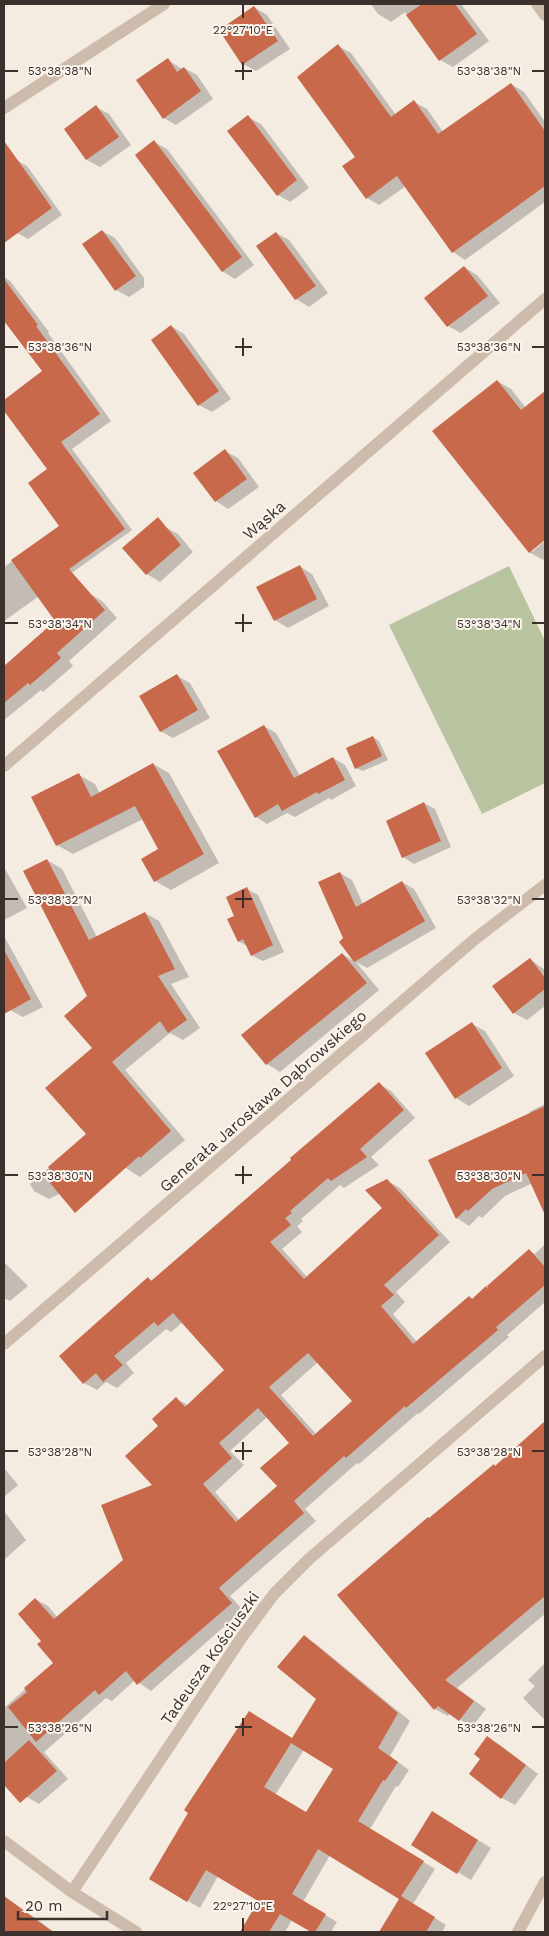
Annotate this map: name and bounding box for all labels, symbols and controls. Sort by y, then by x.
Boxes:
text: 22°27'10"E [213,23,274,37]
text: 53°38'38"N [28,64,92,78]
text: 53°38'38"N [457,64,521,78]
text: 53°38'36"N [28,340,92,354]
text: 53°38'36"N [457,340,521,354]
street label: Wąska [239,496,289,544]
text: 53°38'34"N [28,617,92,631]
text: 53°38'34"N [457,617,521,631]
text: 53°38'32"N [28,893,92,907]
text: 53°38'32"N [457,893,521,907]
street label: Generała Jarosława Dąbrowskiego [156,1006,370,1196]
text: 53°38'30"N [28,1169,92,1183]
text: 53°38'30"N [457,1169,521,1183]
text: 53°38'28"N [28,1445,92,1459]
text: 53°38'28"N [457,1445,521,1459]
street label: Tadeusza Kościuszki [157,1588,263,1728]
text: 53°38'26"N [28,1721,92,1735]
text: 53°38'26"N [457,1721,521,1735]
scale bar [18,1888,106,1920]
text: 20 m [25,1897,63,1915]
text: 22°27'10"E [213,1899,274,1913]

